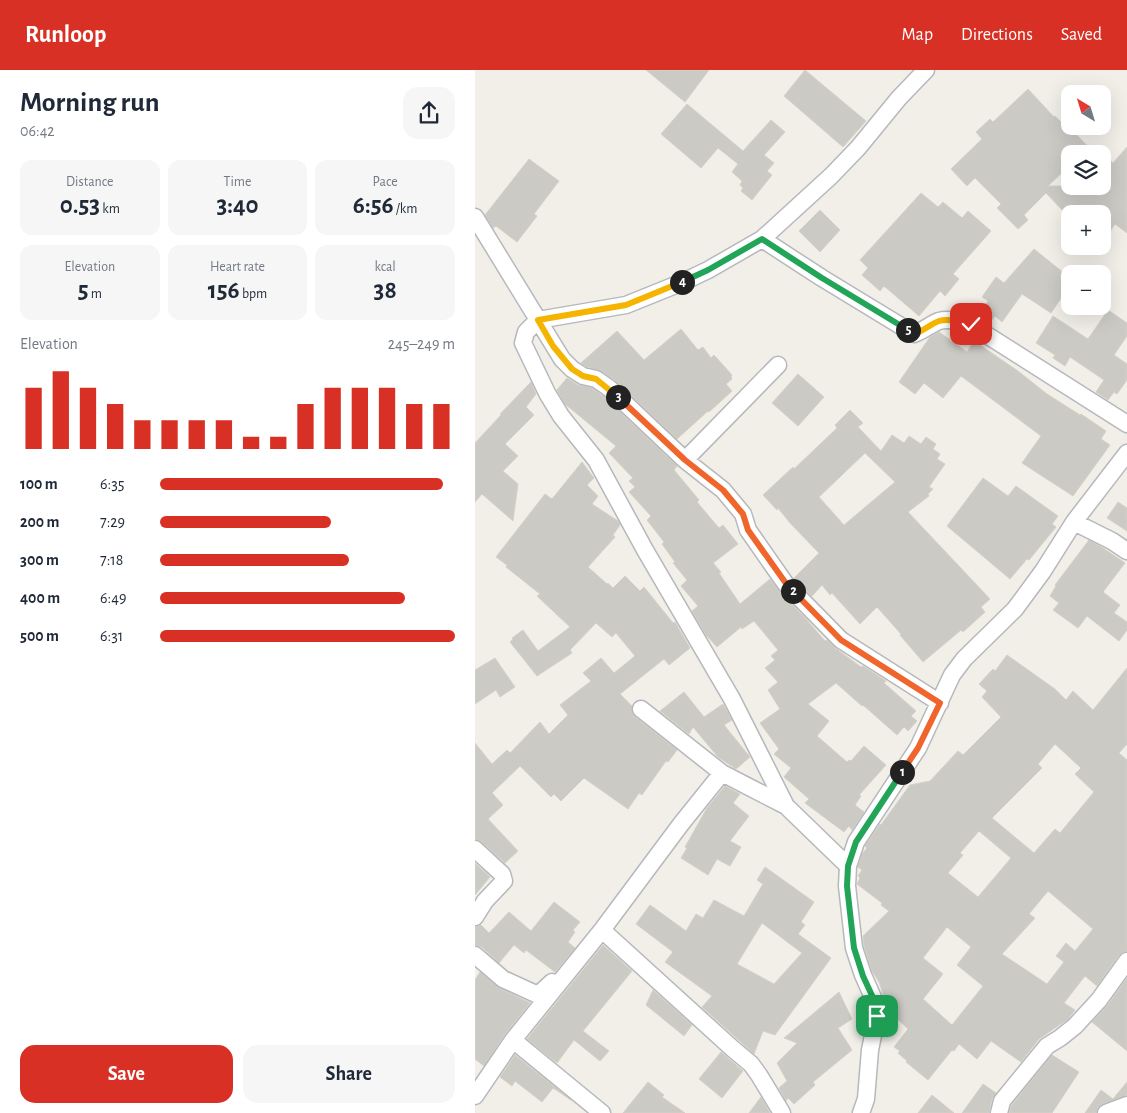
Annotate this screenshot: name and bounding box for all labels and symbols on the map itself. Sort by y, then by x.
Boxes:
north arrow [1061,85,1111,135]
pin: 4 [669,270,695,294]
pin [950,303,992,345]
pin: 5 [895,318,921,342]
pin: 3 [605,384,631,410]
pin: 2 [781,578,805,604]
pin: 1 [889,760,915,784]
pin [856,995,898,1037]

